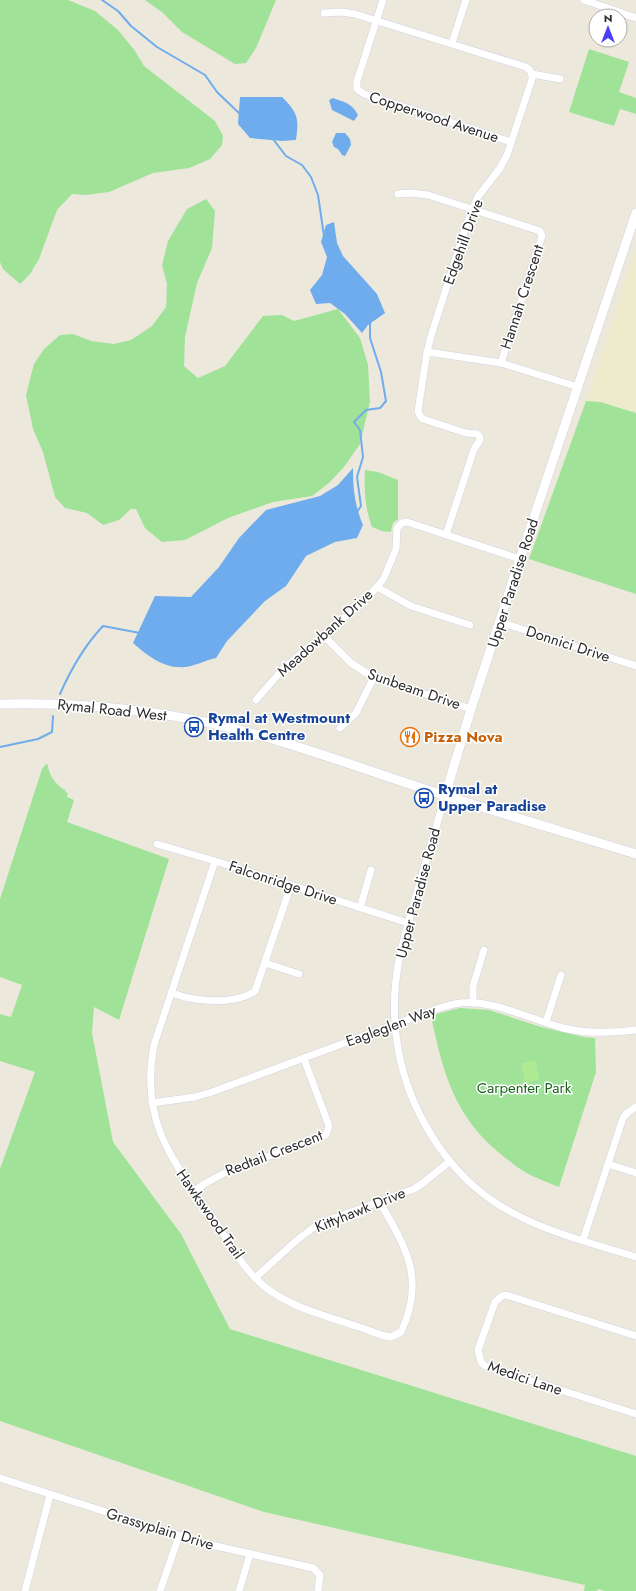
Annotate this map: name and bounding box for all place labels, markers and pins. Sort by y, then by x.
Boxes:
place label: Rymal at Westmount Health Centre [208,707,350,746]
bus stop icon: Rymal at Westmount Health Centre [183,716,205,738]
restaurant icon: Pizza Nova [399,726,421,748]
place label: Pizza Nova [424,726,503,748]
place label: Rymal at Upper Paradise [438,778,547,817]
bus stop icon: Rymal at Upper Paradise [413,787,435,809]

